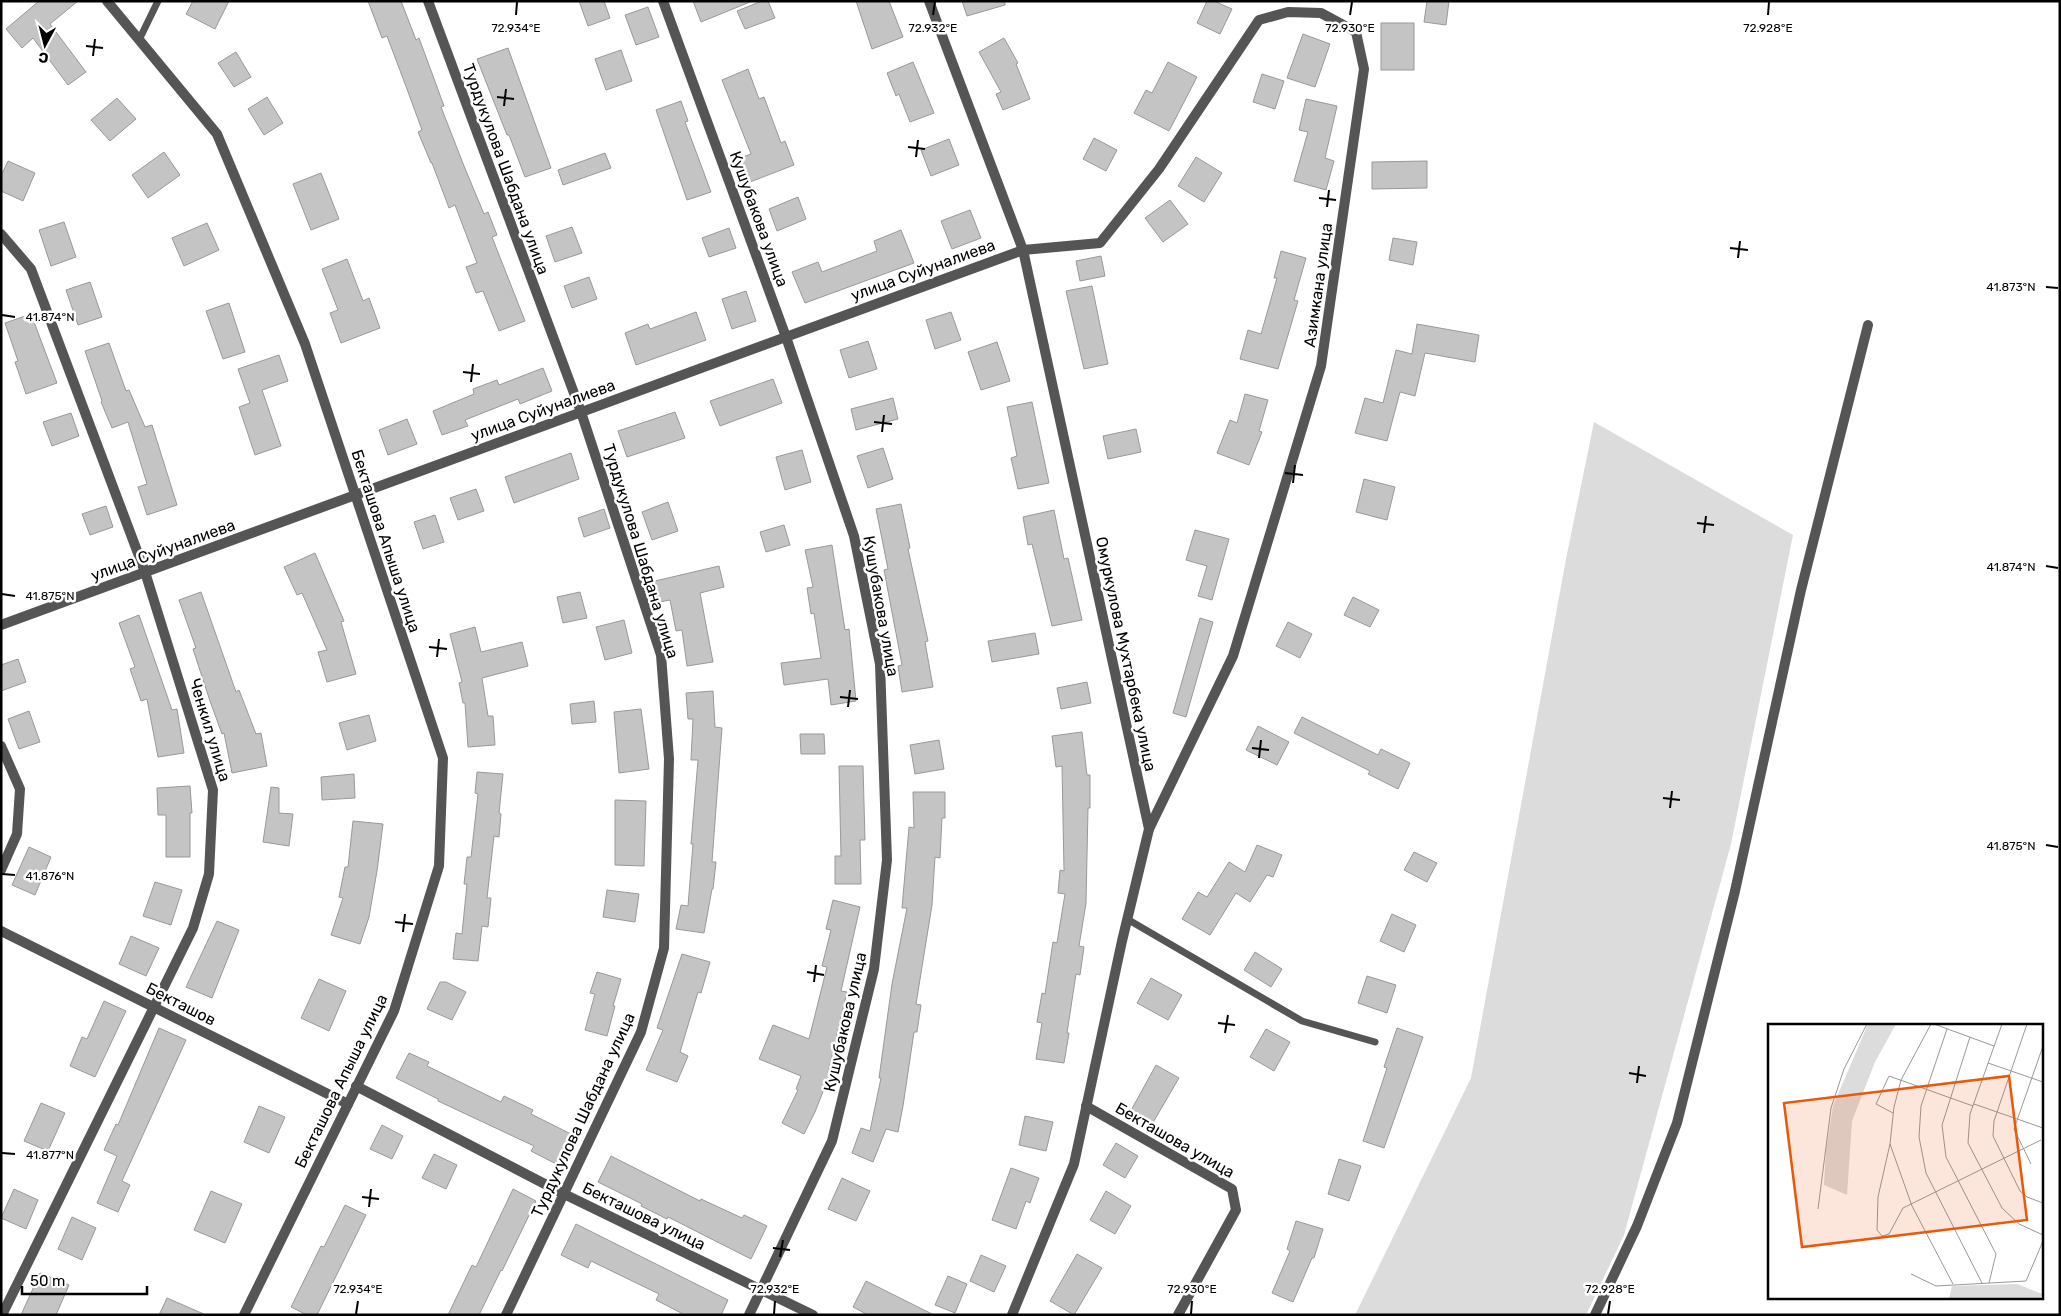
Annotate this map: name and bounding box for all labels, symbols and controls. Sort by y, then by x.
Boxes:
north arrow [20,20,70,70]
text: 72.934°E [491,21,541,35]
text: 72.932°E [909,21,957,35]
text: 72.930°E [1325,21,1375,35]
text: 72.928°E [1743,21,1793,35]
text: С [37,48,49,66]
street label: Турдукулова Шабдана улица [459,61,553,277]
street label: Кушубакова улица [726,149,792,289]
street label: Азимкана улица [1300,222,1336,348]
street label: улица Суйуналиева [848,235,998,305]
text: 41.873°N [1986,280,2036,294]
text: 41.874°N [25,310,75,324]
street label: улица Суйуналиева [468,375,618,445]
street label: Турдукулова Шабдана улица [599,441,683,661]
street label: Бекташова Апыша улица [347,447,425,635]
street label: улица Суйуналиева [88,515,238,585]
street label: Кушубакова улица [859,534,903,678]
street label: Омуркулова Мухтарбека улица [1092,535,1160,773]
text: 41.874°N [1986,560,2036,574]
text: 41.875°N [25,589,75,603]
street label: Ченкил улица [185,676,235,784]
text: 41.875°N [1986,839,2036,853]
text: 41.876°N [26,869,74,883]
street label: Кушубакова улица [820,950,870,1094]
street label: Бекташов [143,978,219,1030]
street label: Бекташова Апыша улица [291,991,391,1171]
street label: Турдукулова Шабдана улица [527,1010,639,1220]
inset map [1768,1024,2044,1298]
street label: Бекташова улица [1112,1098,1238,1182]
text: 41.877°N [26,1148,74,1162]
street label: Бекташова улица [579,1178,709,1254]
scale bar [22,1264,148,1296]
text: 50 m [30,1272,65,1290]
text: 72.934°E [333,1282,383,1296]
text: 72.932°E [751,1282,799,1296]
text: 72.930°E [1167,1282,1217,1296]
text: 72.928°E [1585,1282,1635,1296]

